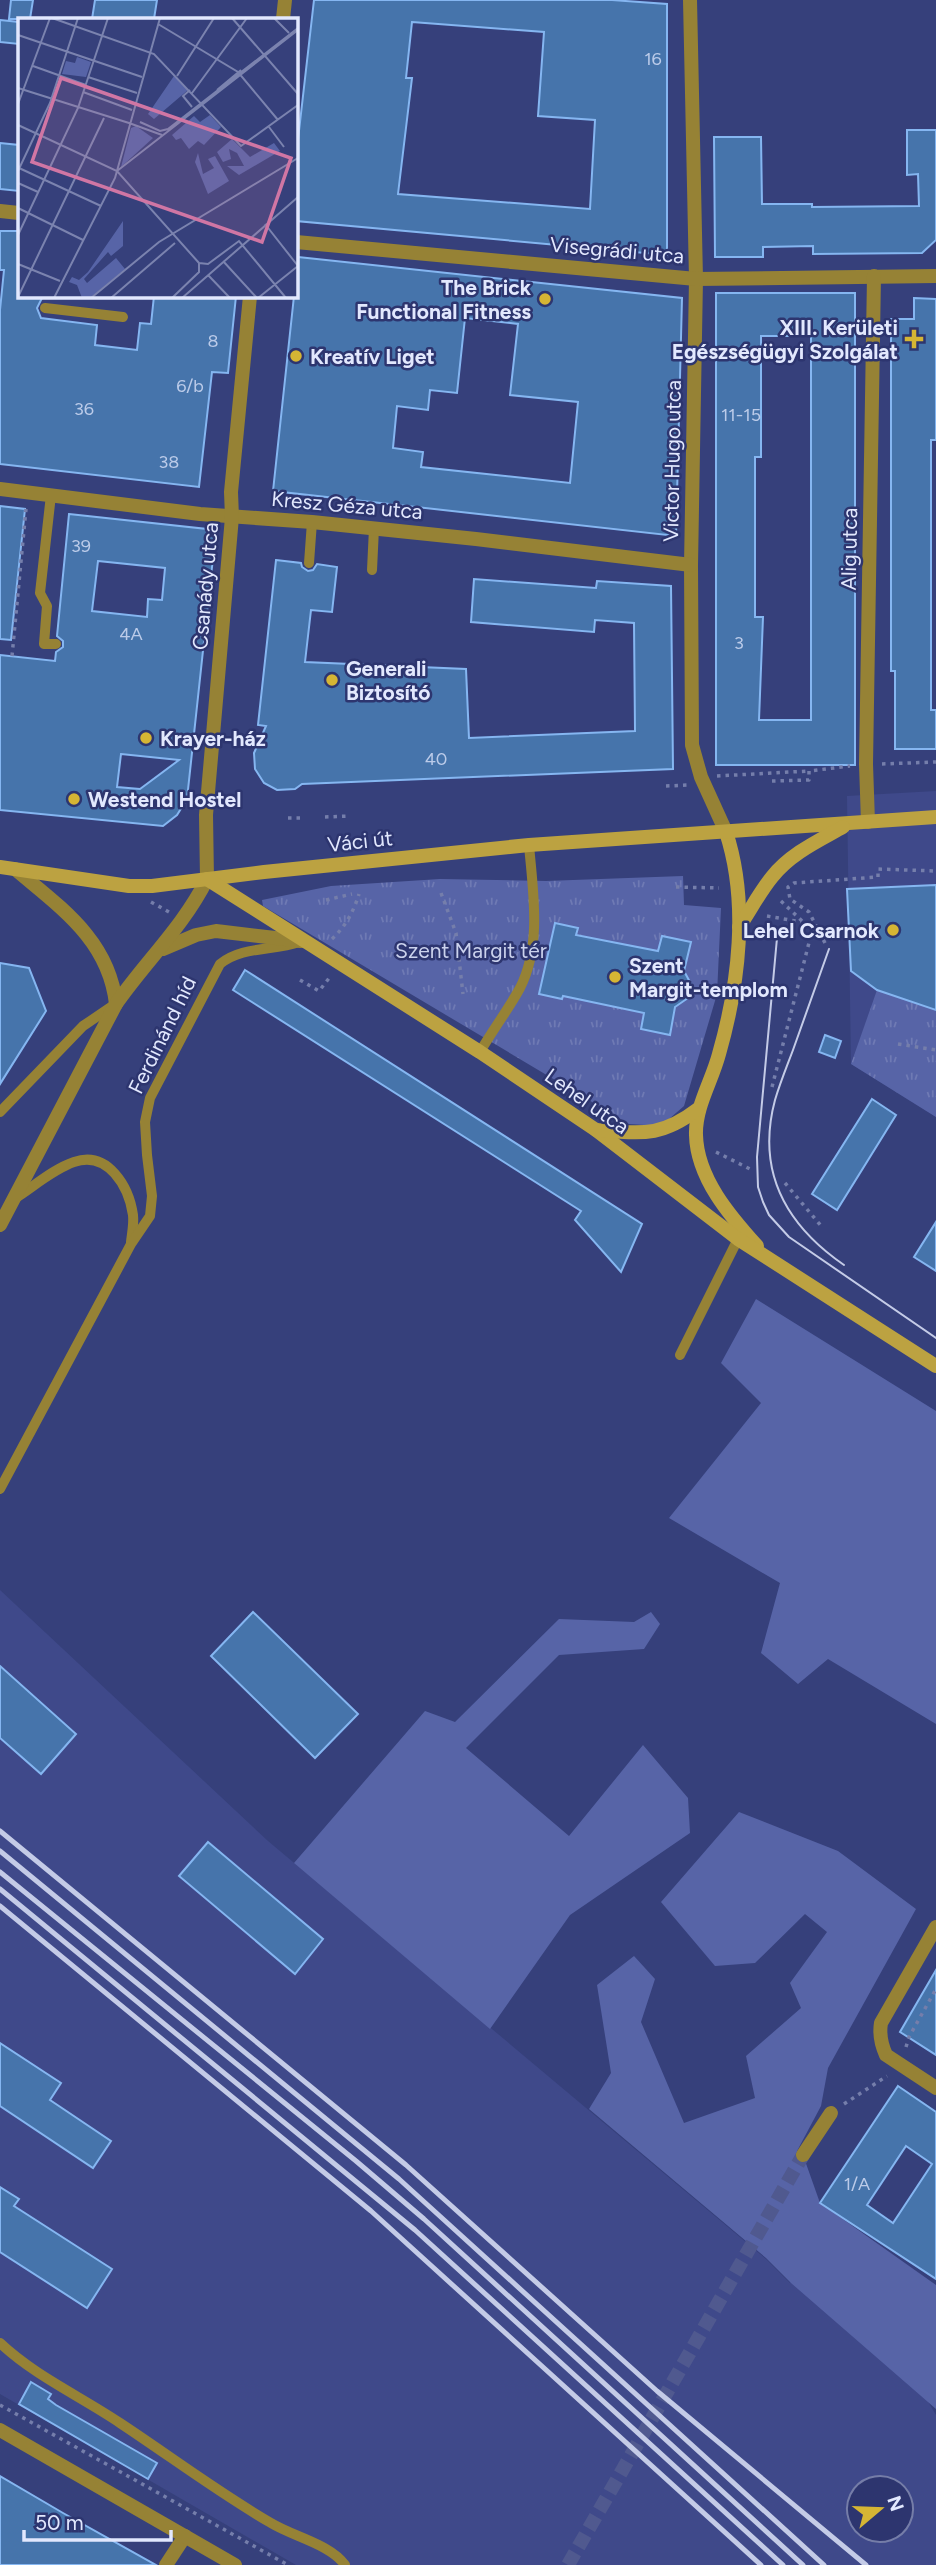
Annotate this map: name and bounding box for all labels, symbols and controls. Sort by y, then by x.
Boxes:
inset map [18,18,298,298]
house number: 16 [644,48,662,70]
street label: Visegrádi utca [549,232,685,268]
place label: The Brick Functional Fitness [356,275,532,324]
marker: The Brick Functional Fitness [537,291,553,307]
place label: XIII. Kerületi Egészségügyi Szolgálat [672,315,898,364]
marker: XIII. Kerületi Egészségügyi Szolgálat [904,329,924,349]
house number: 8 [207,330,219,352]
place label: Kreatív Liget [310,344,435,369]
marker: Kreatív Liget [288,348,304,364]
house number: 6/b [176,375,204,397]
street label: Victor Hugo utca [658,380,686,542]
house number: 36 [74,398,94,420]
house number: 11-15 [721,404,761,426]
house number: 38 [159,451,179,473]
street label: Kresz Géza utca [270,486,424,524]
street label: Alig utca [836,507,862,591]
street label: Csanády utca [187,521,223,651]
house number: 39 [71,535,91,557]
house number: 4A [119,623,143,645]
house number: 3 [734,632,744,654]
place label: Generali Biztosító [346,656,431,705]
marker: Generali Biztosító [324,672,340,688]
place label: Krayer-ház [160,726,266,751]
marker: Krayer-ház [138,730,154,746]
house number: 40 [425,748,447,770]
place label: Westend Hostel [88,787,241,812]
marker: Westend Hostel [66,791,82,807]
street label: Váci út [326,825,394,857]
place label: Lehel Csarnok [743,918,880,943]
marker: Lehel Csarnok [885,922,901,938]
park label: Szent Margit tér [395,938,547,963]
place label: Szent Margit-templom [629,953,788,1002]
marker: Szent Margit-templom [607,969,623,985]
street label: Ferdinánd híd [123,972,201,1098]
street label: Lehel utca [540,1063,634,1139]
house number: 1/A [844,2173,870,2195]
north arrow [845,2474,915,2544]
text: N [882,2493,909,2514]
scale bar [24,2498,172,2542]
text: 50 m [35,2510,84,2535]

